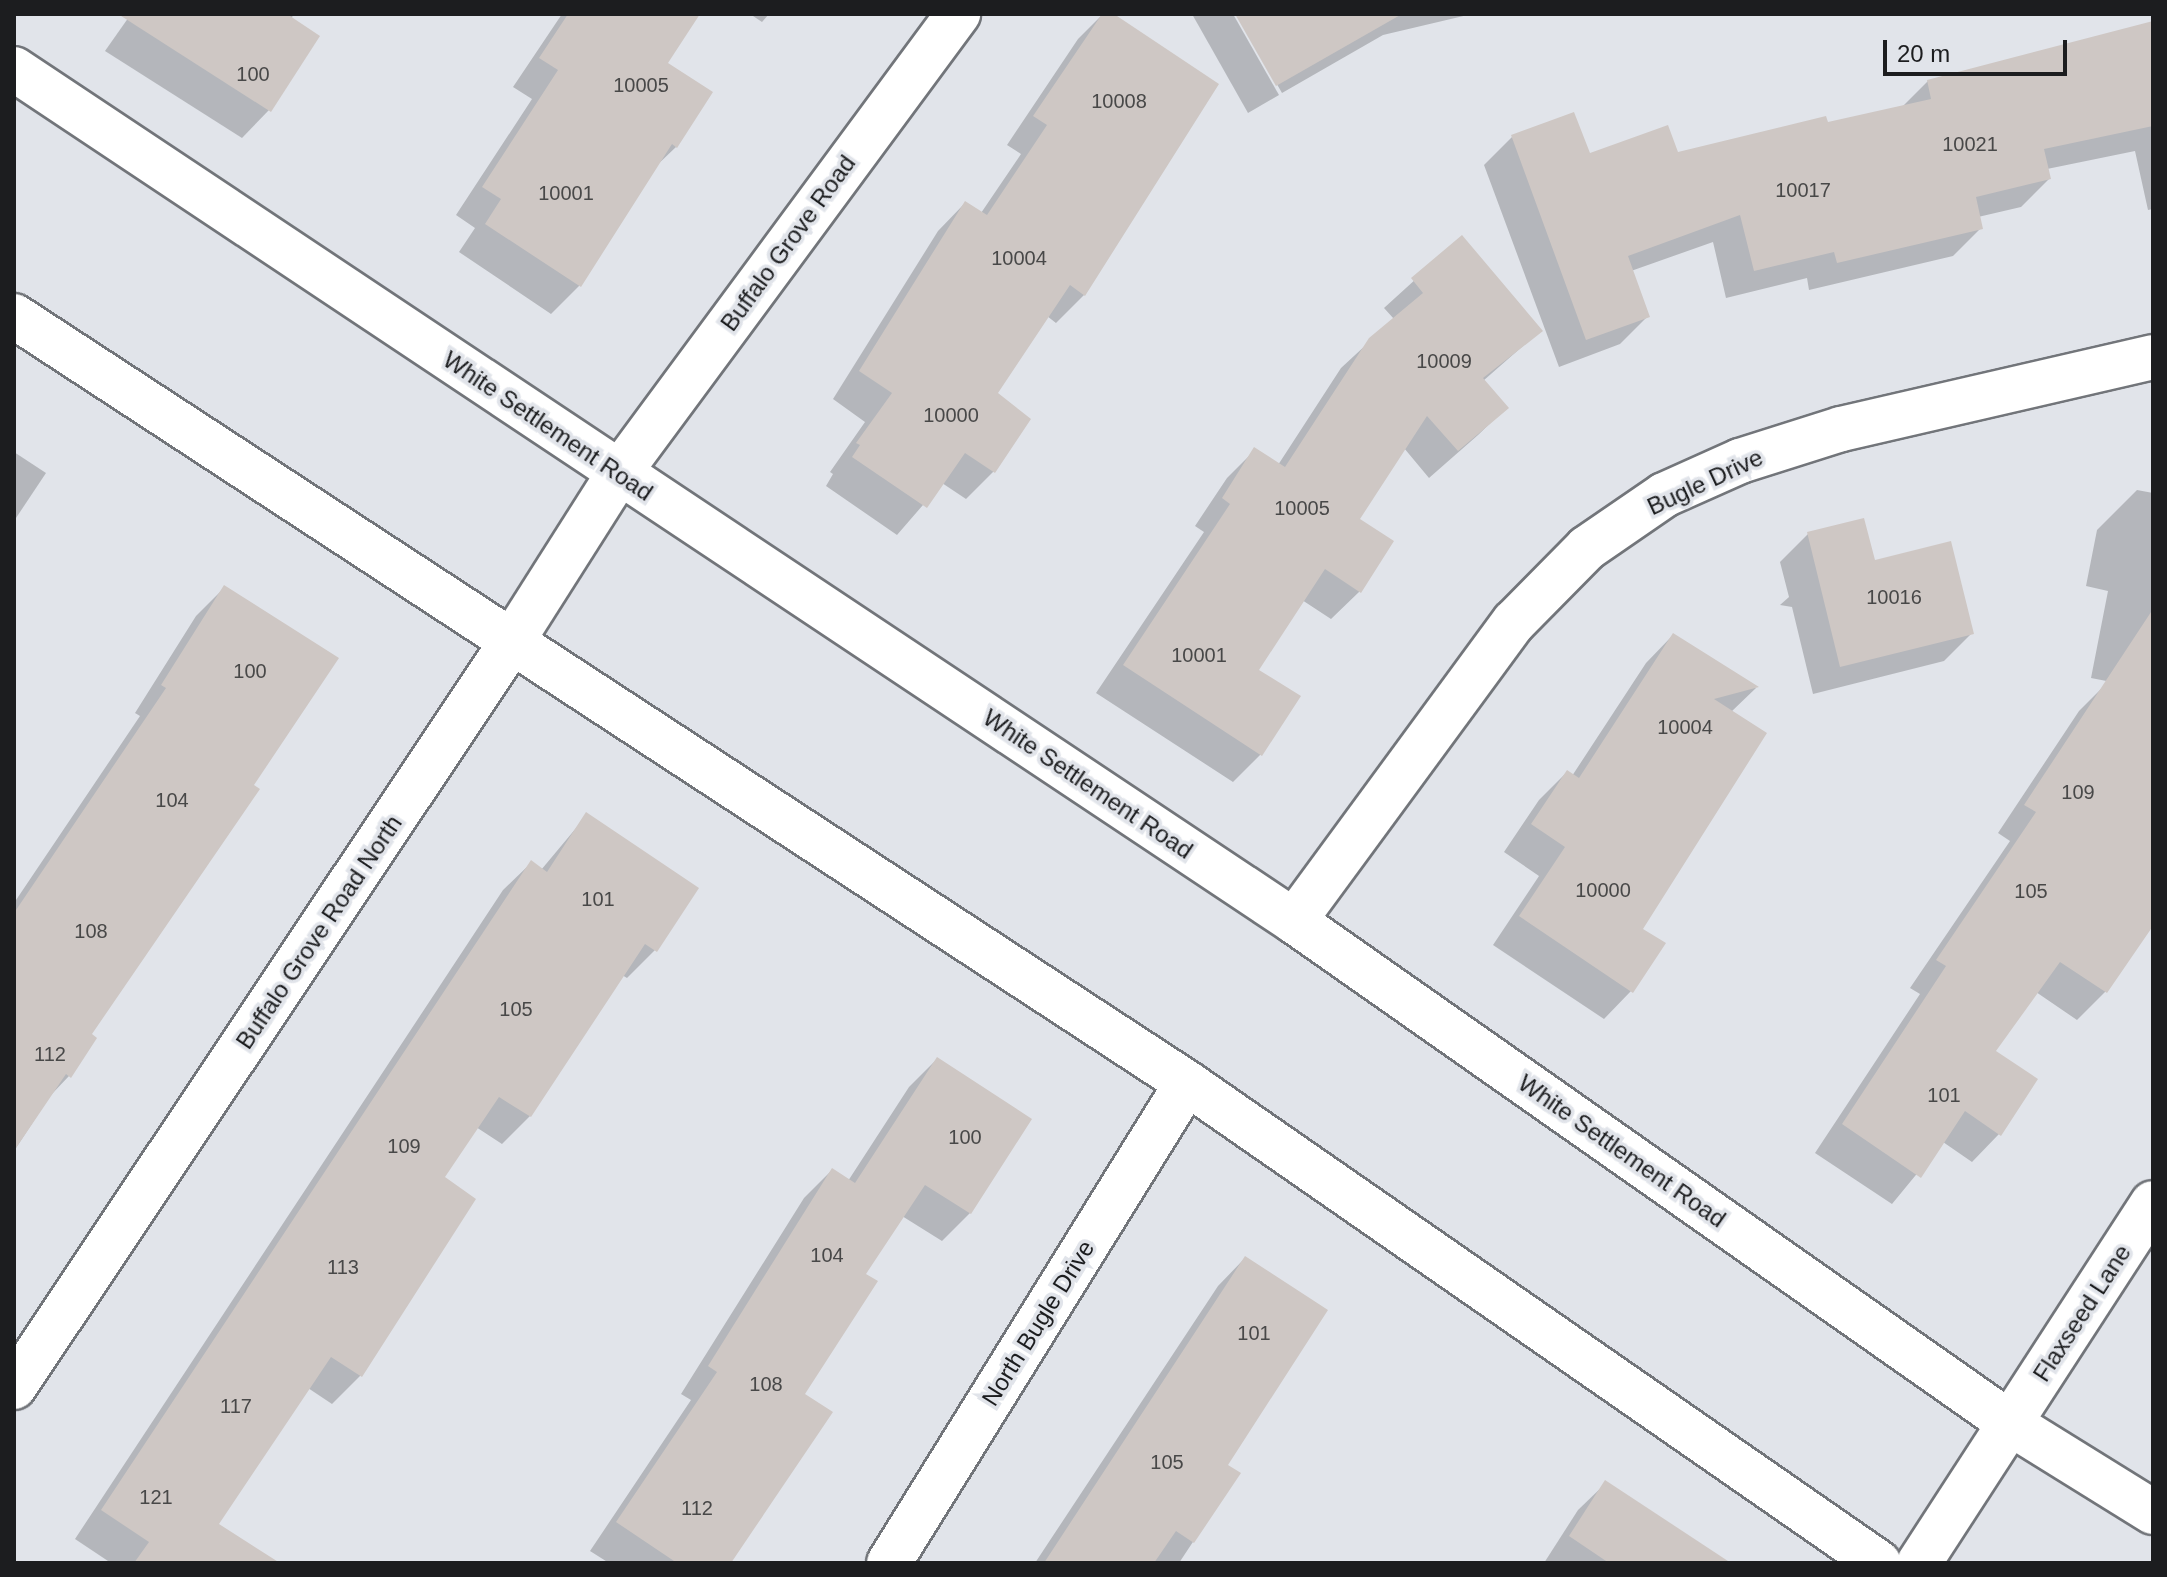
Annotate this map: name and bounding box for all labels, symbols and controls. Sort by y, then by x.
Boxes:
scale bar [1887,24,2071,74]
text: 20 m [1897,40,1950,67]
house number: 100 [236,62,270,86]
house number: 10005 [613,73,669,97]
house number: 10008 [1091,89,1147,113]
house number: 10021 [1942,132,1998,156]
street label: Buffalo Grove Road [715,149,861,337]
house number: 10017 [1775,178,1831,202]
house number: 10001 [538,181,594,205]
house number: 10004 [991,246,1047,270]
street label: White Settlement Road [438,345,658,507]
house number: 10009 [1416,349,1472,373]
house number: 10000 [923,403,979,427]
street label: Bugle Drive [1643,443,1767,521]
house number: 10005 [1274,496,1330,520]
house number: 10016 [1866,585,1922,609]
house number: 10001 [1171,643,1227,667]
house number: 100 [233,659,267,683]
street label: White Settlement Road [978,703,1198,865]
house number: 10004 [1657,715,1713,739]
house number: 109 [2061,780,2095,804]
house number: 104 [155,788,189,812]
street label: Buffalo Grove Road North [230,810,408,1054]
house number: 10000 [1575,878,1631,902]
house number: 105 [2014,879,2048,903]
house number: 101 [581,887,615,911]
house number: 108 [74,919,108,943]
house number: 105 [499,997,533,1021]
house number: 112 [34,1042,66,1066]
street label: White Settlement Road [1513,1068,1731,1234]
house number: 101 [1927,1083,1961,1107]
house number: 100 [948,1125,982,1149]
house number: 109 [387,1134,421,1158]
street label: North Bugle Drive [976,1235,1100,1411]
street label: Flaxseed Lane [2027,1239,2137,1387]
house number: 104 [810,1243,844,1267]
house number: 113 [327,1255,359,1279]
house number: 101 [1237,1321,1271,1345]
house number: 108 [749,1372,783,1396]
house number: 117 [220,1394,252,1418]
house number: 105 [1150,1450,1184,1474]
house number: 121 [139,1485,173,1509]
house number: 112 [681,1496,713,1520]

